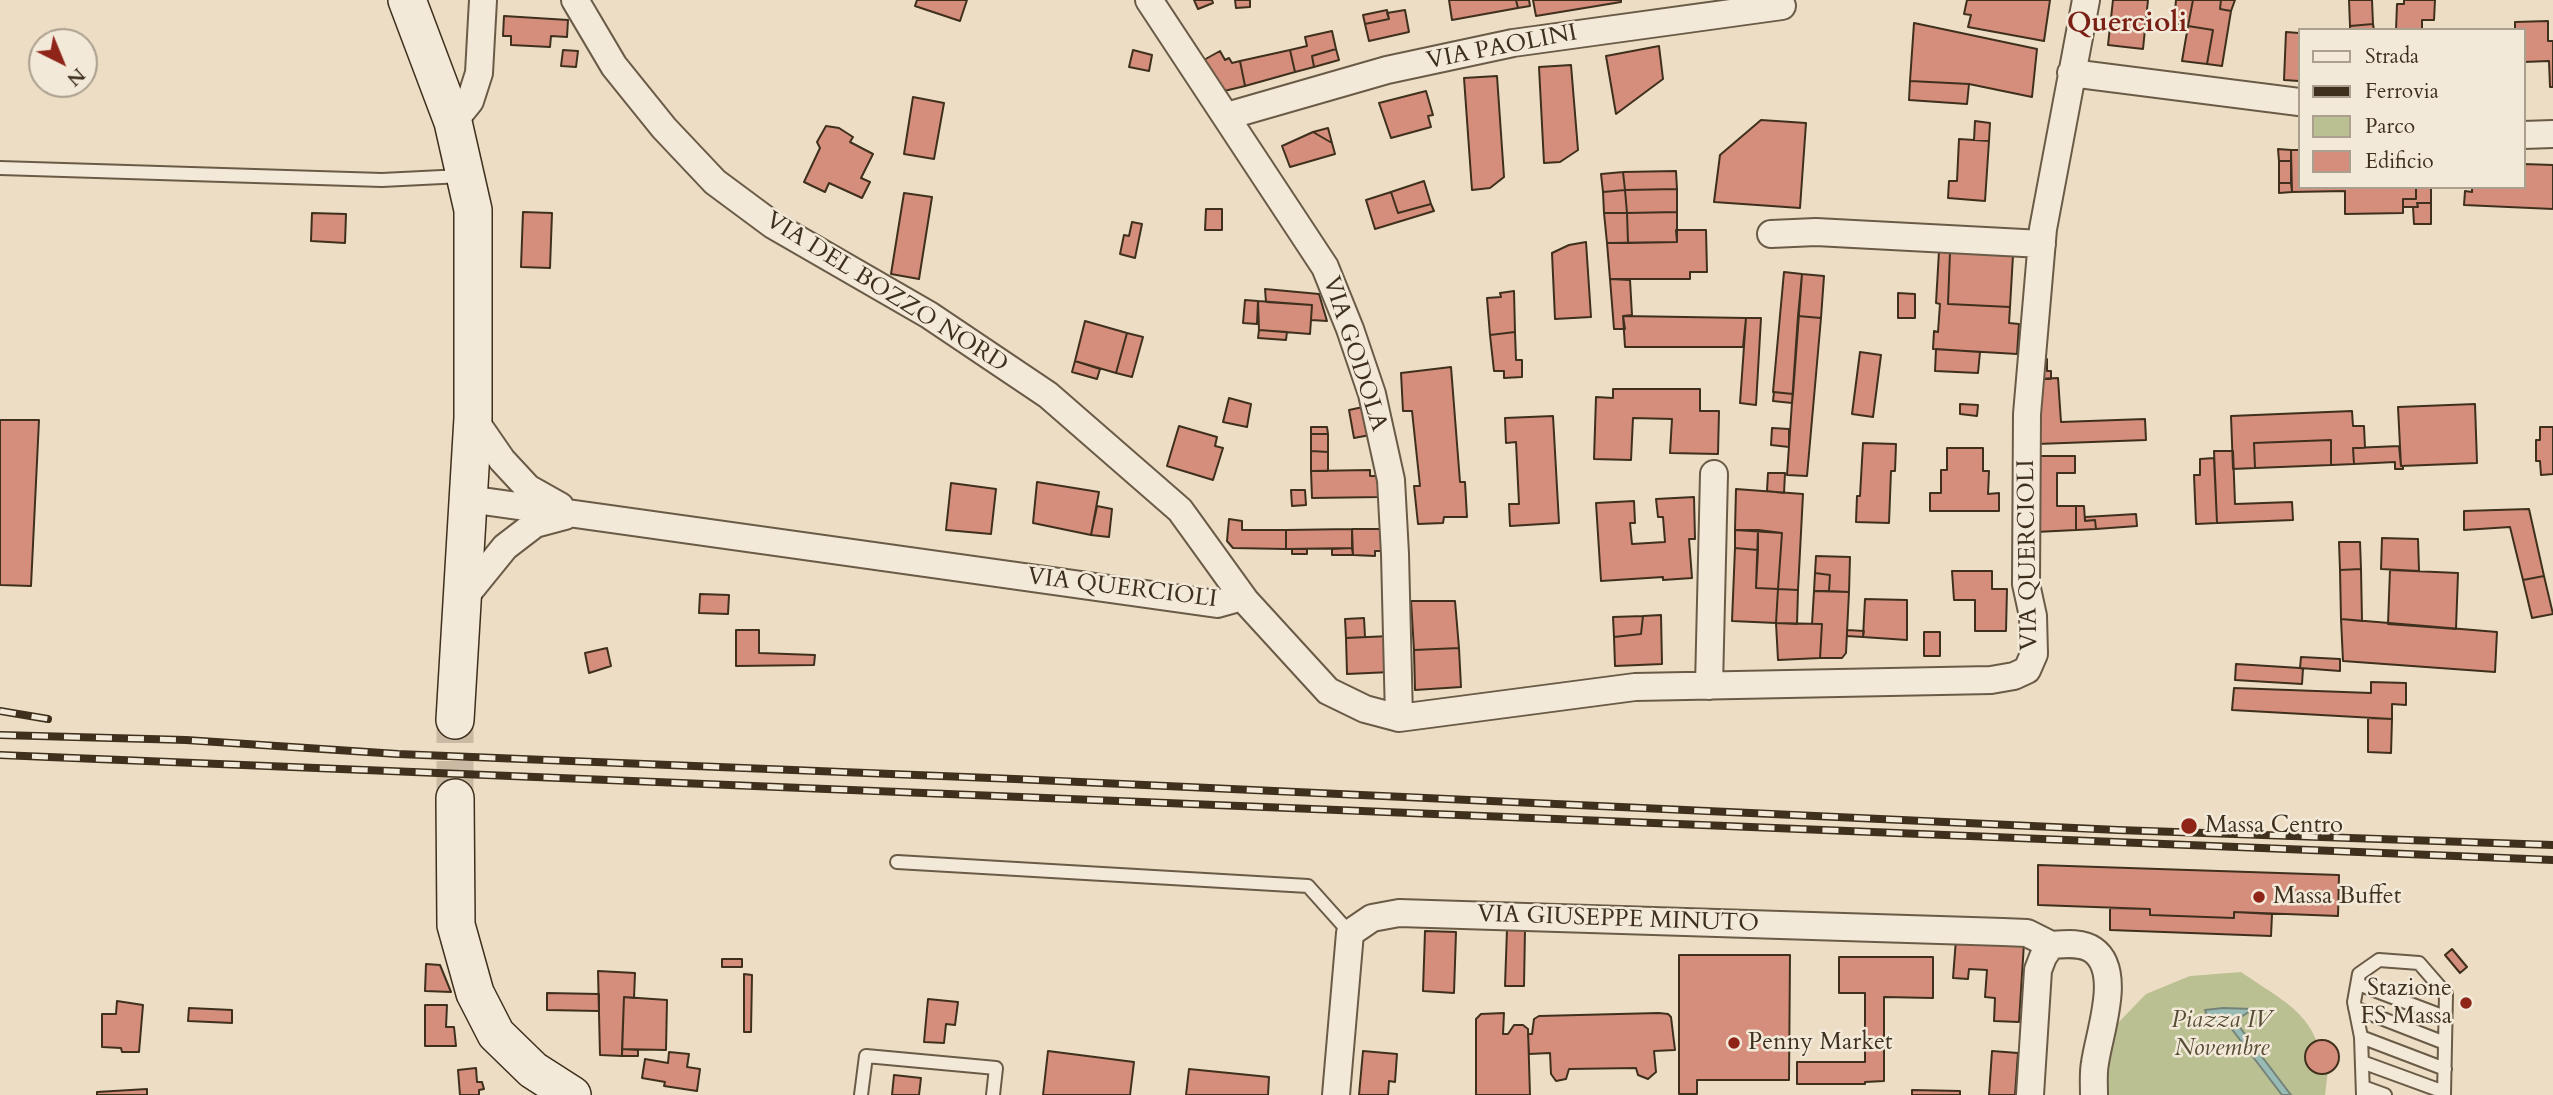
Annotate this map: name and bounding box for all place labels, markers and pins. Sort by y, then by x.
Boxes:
place label: Massa Centro [2205,812,2343,840]
marker: Massa Centro [2179,816,2199,836]
place label: Massa Buffet [2273,883,2401,911]
marker: Massa Buffet [2251,889,2267,905]
place label: Stazione FS Massa [2360,975,2452,1031]
marker: Stazione FS Massa [2458,995,2474,1011]
place label: Penny Market [1748,1029,1893,1057]
marker: Penny Market [1726,1035,1742,1051]

